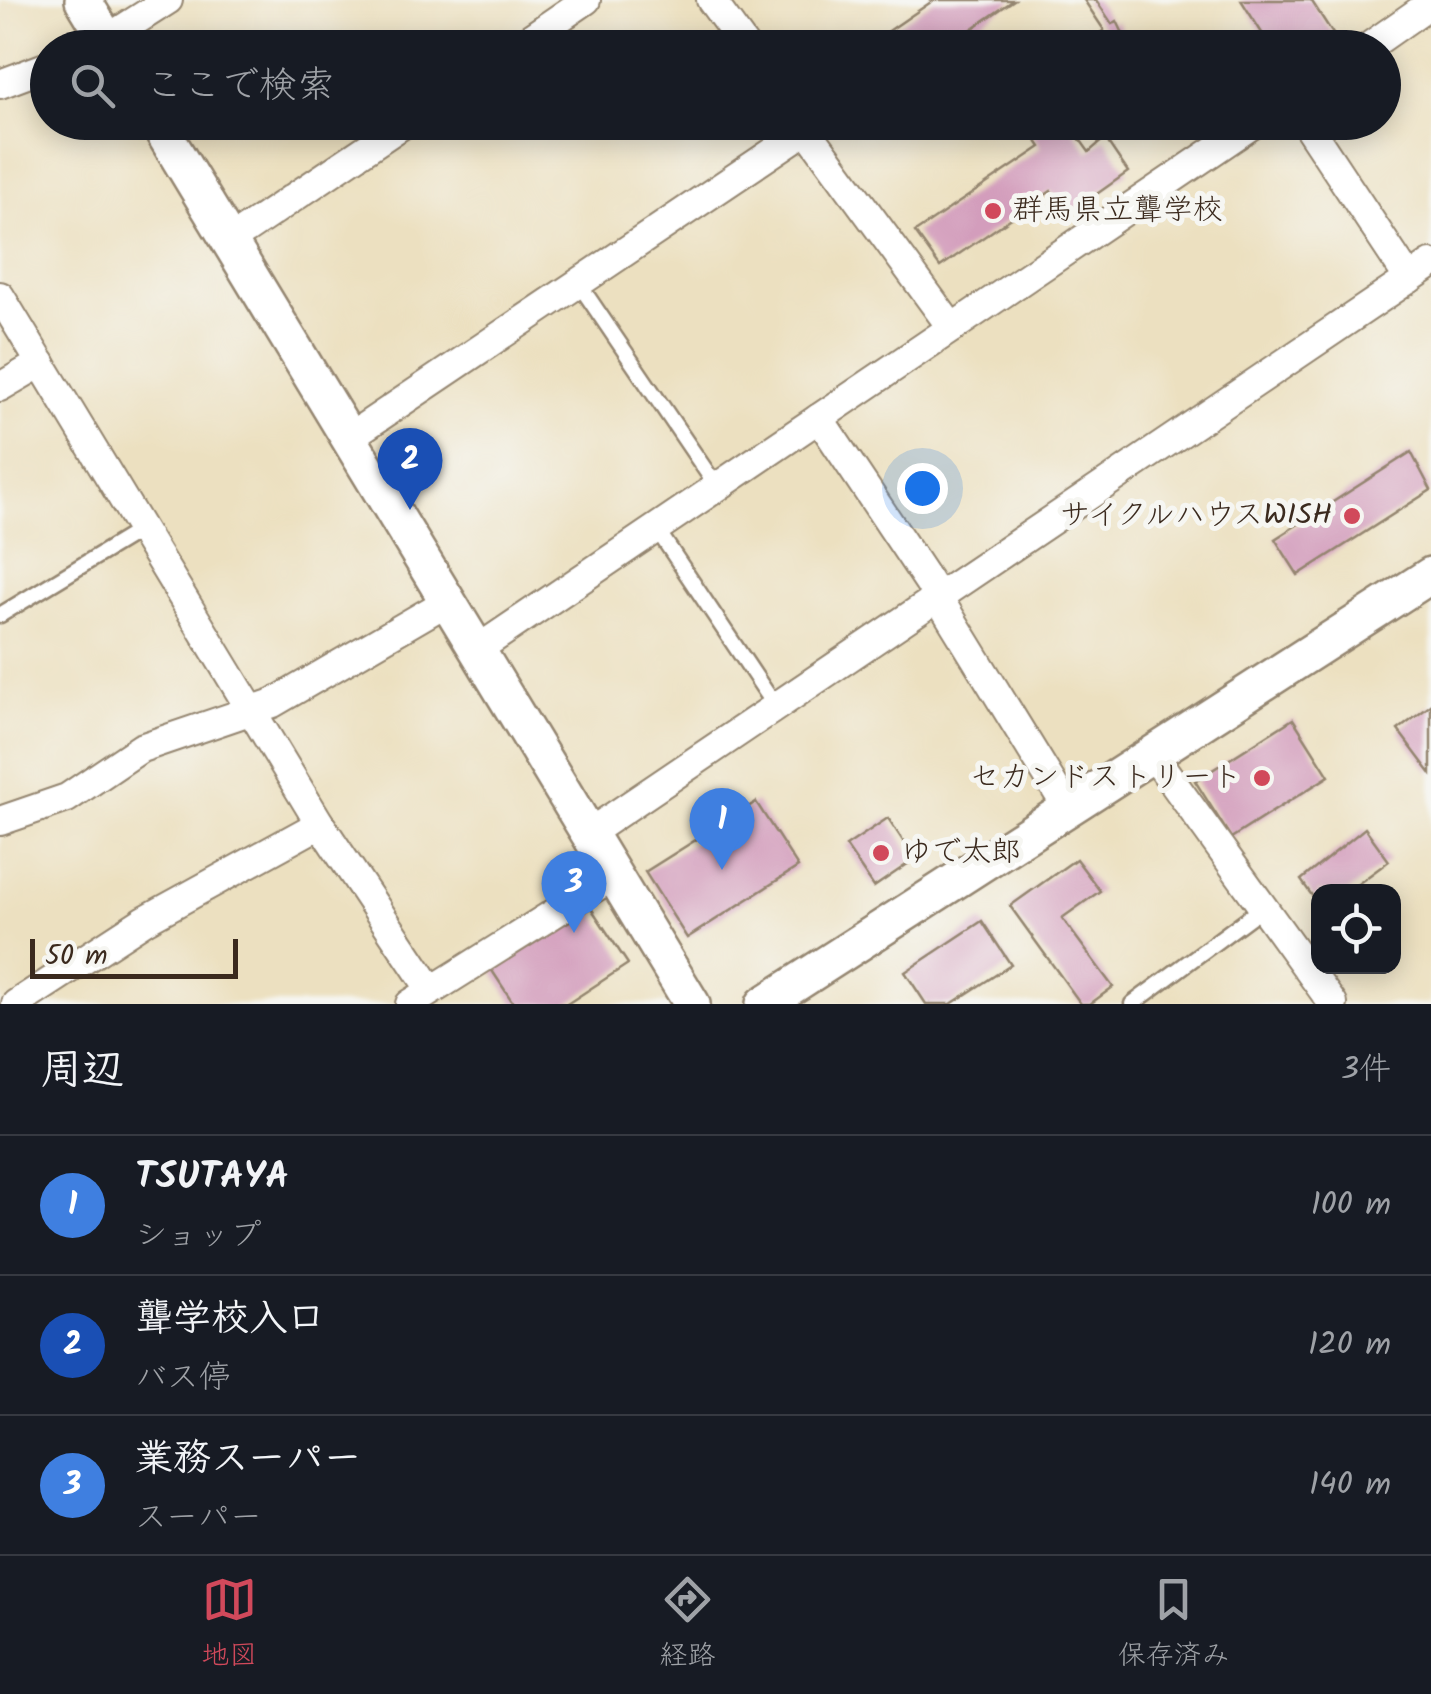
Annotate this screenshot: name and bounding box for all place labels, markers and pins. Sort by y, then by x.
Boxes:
place label: 群馬県立聾学校 [1013,187,1223,235]
marker: 群馬県立聾学校 [982,200,1004,222]
pin: 2 [378,428,442,510]
place label: サイクルハウスWISH [1060,492,1332,540]
marker: サイクルハウスWISH [1341,505,1363,527]
place label: セカンドストリート [970,754,1242,802]
marker: セカンドストリート [1251,767,1273,789]
pin: 1 [690,788,754,870]
place label: ゆで太郎 [901,829,1021,877]
marker: ゆで太郎 [870,842,892,864]
pin: 3 [542,850,606,933]

